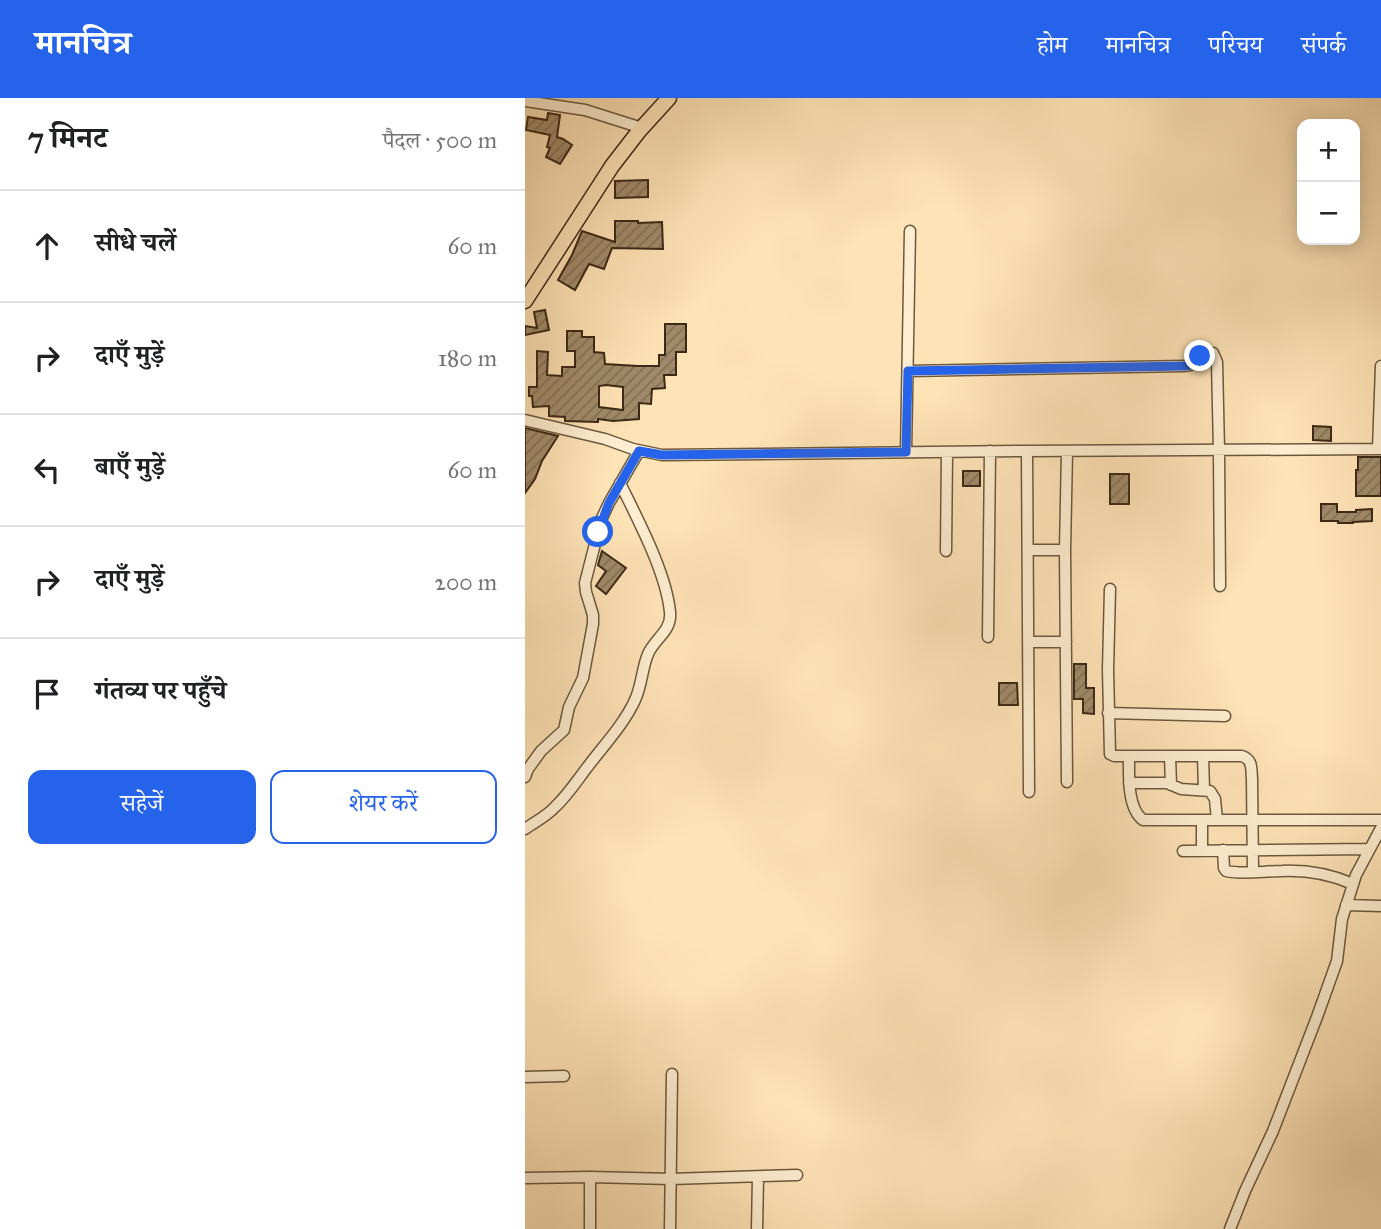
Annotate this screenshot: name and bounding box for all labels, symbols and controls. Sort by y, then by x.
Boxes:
text: मानचित्र [35,23,131,63]
text: होम [1037,30,1067,60]
text: मानचित्र [1105,30,1171,60]
text: परिचय [1209,30,1263,60]
text: संपर्क [1301,30,1346,60]
map controls [1297,119,1360,245]
button: + [1297,119,1360,182]
text: 7 मिनट [28,120,107,156]
text: पैदल · 500 m [383,126,497,154]
button: − [1297,182,1360,245]
text: सीधे चलें [95,226,176,258]
icon: ahead [28,227,66,265]
text: 60 m [448,232,497,260]
text: दाएँ मुड़ें [95,338,164,370]
icon: right [28,339,66,377]
route end [1184,340,1215,371]
text: 180 m [438,344,497,372]
text: बाएँ मुड़ें [95,450,165,482]
icon: left [28,451,66,489]
text: 60 m [448,456,497,484]
route start [582,516,613,547]
text: दाएँ मुड़ें [95,562,164,594]
icon: right [28,563,66,601]
text: 200 m [435,568,497,596]
text: गंतव्य पर पहुँचे [95,674,226,706]
icon: arrive [28,675,66,713]
button: सहेजें [28,770,256,844]
button: शेयर करें [270,770,497,844]

